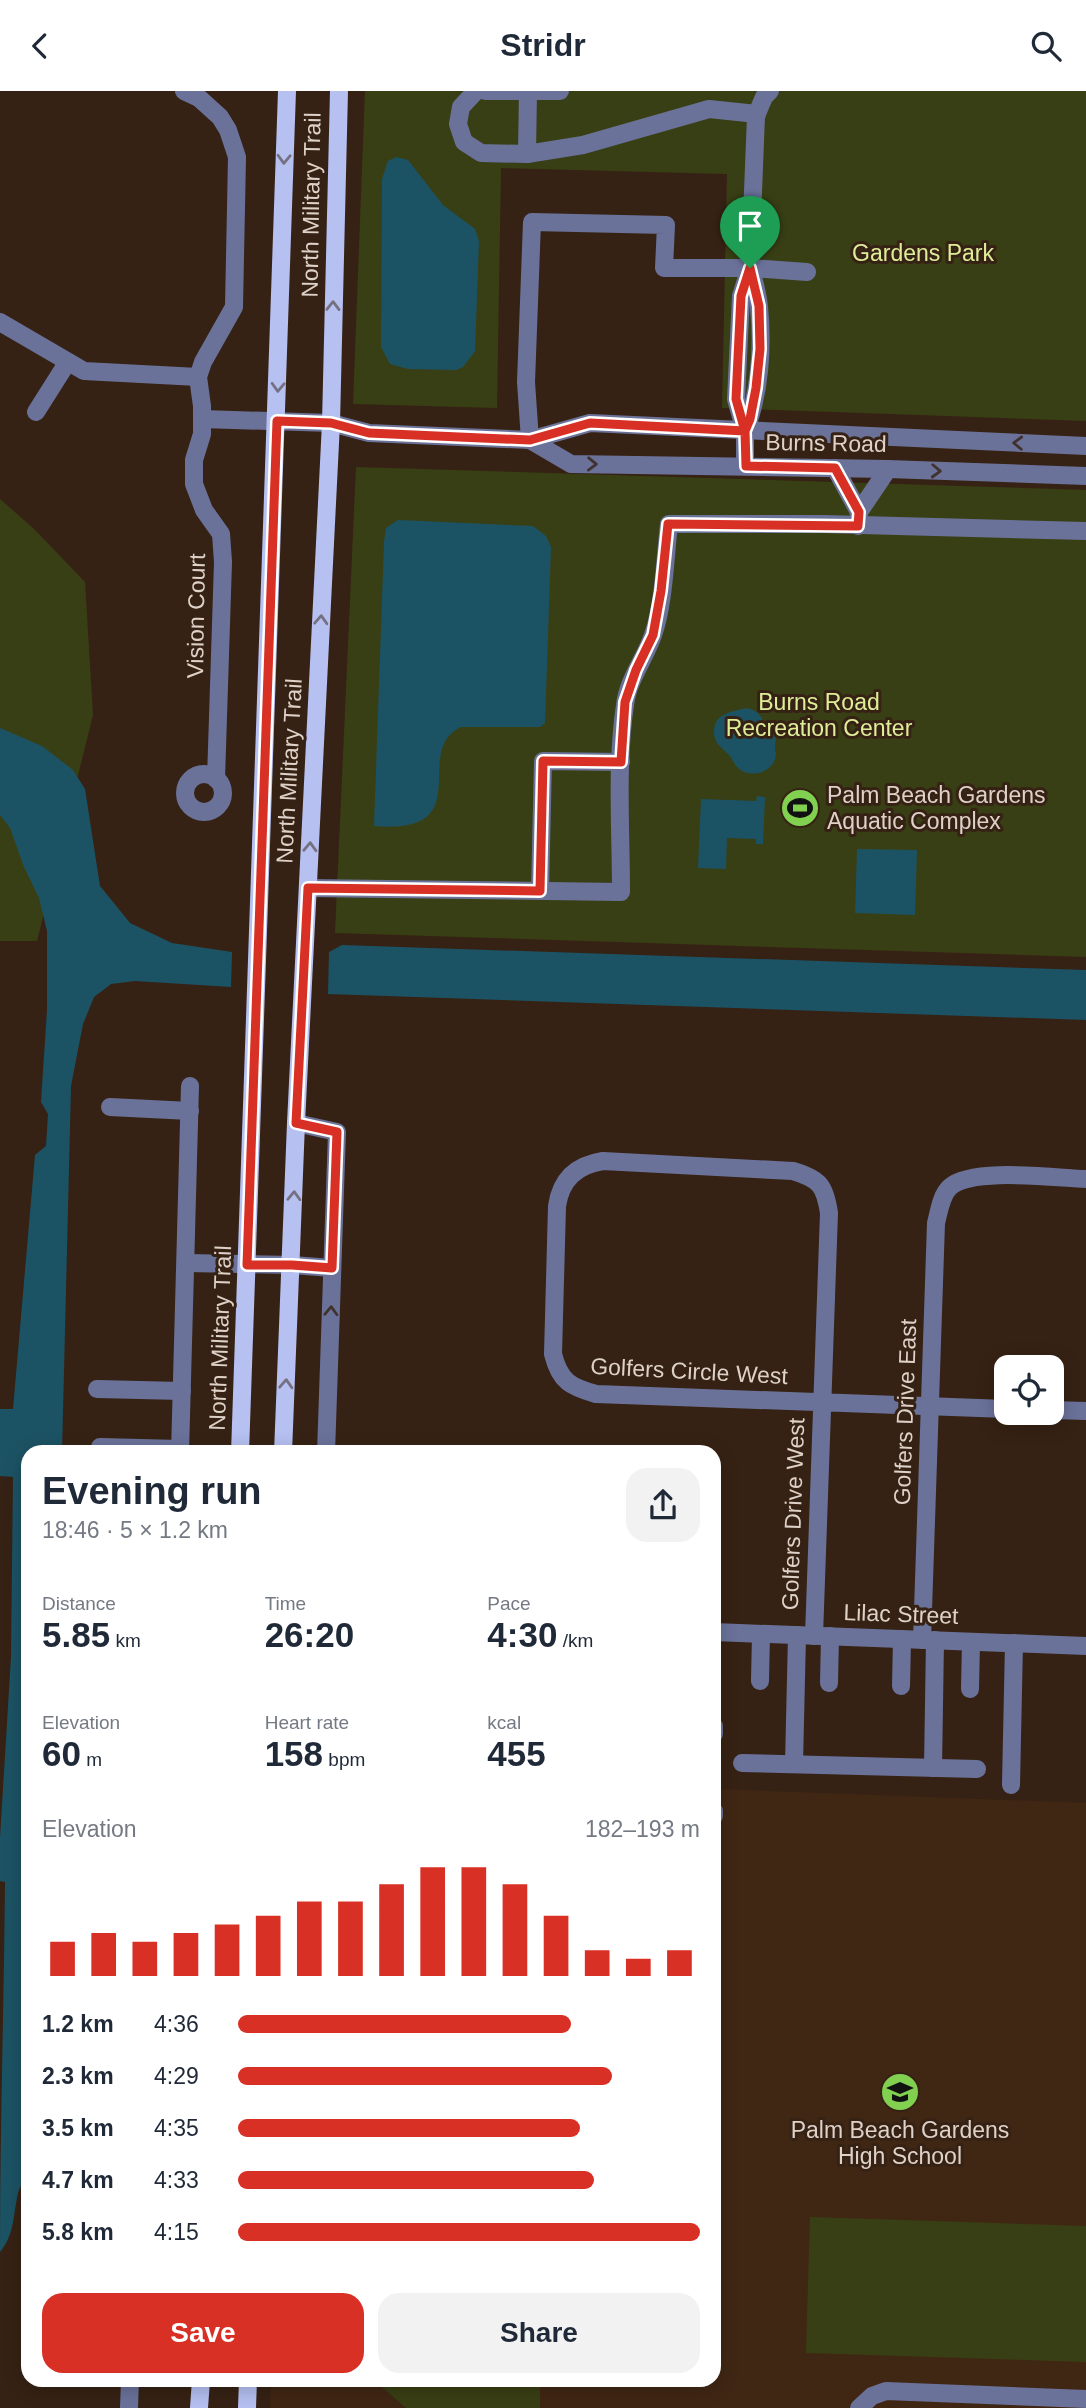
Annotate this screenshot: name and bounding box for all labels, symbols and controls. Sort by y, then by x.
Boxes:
icon: back [21,27,59,65]
text: Stridr [500,27,586,63]
icon: search [1027,27,1065,65]
street label: North Military Trail [296,112,326,298]
one-way arrow [277,154,292,165]
pin [720,196,780,268]
icon: arrive [731,207,769,245]
park label: Gardens Park [852,240,994,266]
one-way arrow [325,300,341,311]
one-way arrow [270,381,285,392]
street label: Burns Road [765,429,887,457]
one-way arrow [1012,435,1023,450]
one-way arrow [587,456,597,472]
one-way arrow [931,463,942,478]
street label: Vision Court [182,553,210,679]
one-way arrow [313,614,328,625]
street label: North Military Trail [271,678,307,864]
park label: Burns Road Recreation Center [726,689,913,741]
place label: Palm Beach Gardens Aquatic Complex [827,782,1046,834]
sports icon: Palm Beach Gardens Aquatic Complex [779,787,821,829]
one-way arrow [302,841,317,852]
one-way arrow [286,1191,301,1202]
street label: North Military Trail [204,1245,236,1431]
one-way arrow [323,1305,338,1316]
street label: Golfers Drive East [889,1318,921,1506]
street label: Golfers Circle West [590,1353,789,1389]
map controls [994,1355,1064,1425]
button: locate [994,1355,1064,1425]
one-way arrow [279,1379,294,1390]
street label: Golfers Drive West [777,1417,809,1611]
button: share [626,1468,700,1542]
text: Evening run [42,1470,262,1512]
text: 18:46 · 5 × 1.2 km [42,1517,228,1543]
text: Distance [42,1593,116,1614]
text: Time [265,1593,306,1614]
text: Pace [487,1593,531,1614]
street label: Lilac Street [843,1599,960,1629]
text: 5.85 [42,1615,110,1654]
text: 26:20 [265,1615,354,1654]
text: 4:30 [487,1615,557,1654]
text: km [110,1630,141,1651]
text: /km [557,1630,593,1651]
text: Elevation [42,1712,120,1733]
text: Heart rate [265,1712,349,1733]
text: kcal [487,1712,521,1733]
text: 60 [42,1734,81,1773]
text: 158 [265,1734,323,1773]
text: 455 [487,1734,546,1773]
text: m [81,1749,102,1770]
text: bpm [323,1749,365,1770]
text: Elevation [42,1816,137,1842]
text: 182–193 m [585,1816,700,1842]
text: 1.2 km [42,2011,114,2037]
text: 4:36 [154,2011,199,2037]
text: 2.3 km [42,2063,114,2089]
text: 4:29 [154,2063,199,2089]
school or university icon: Palm Beach Gardens High School [879,2071,921,2113]
text: 3.5 km [42,2115,114,2141]
text: 4:35 [154,2115,199,2141]
place label: Palm Beach Gardens High School [791,2117,1009,2169]
text: 4.7 km [42,2167,114,2193]
text: 4:33 [154,2167,199,2193]
text: 5.8 km [42,2219,114,2245]
text: 4:15 [154,2219,199,2245]
button: Save [42,2293,364,2373]
button: Share [378,2293,700,2373]

